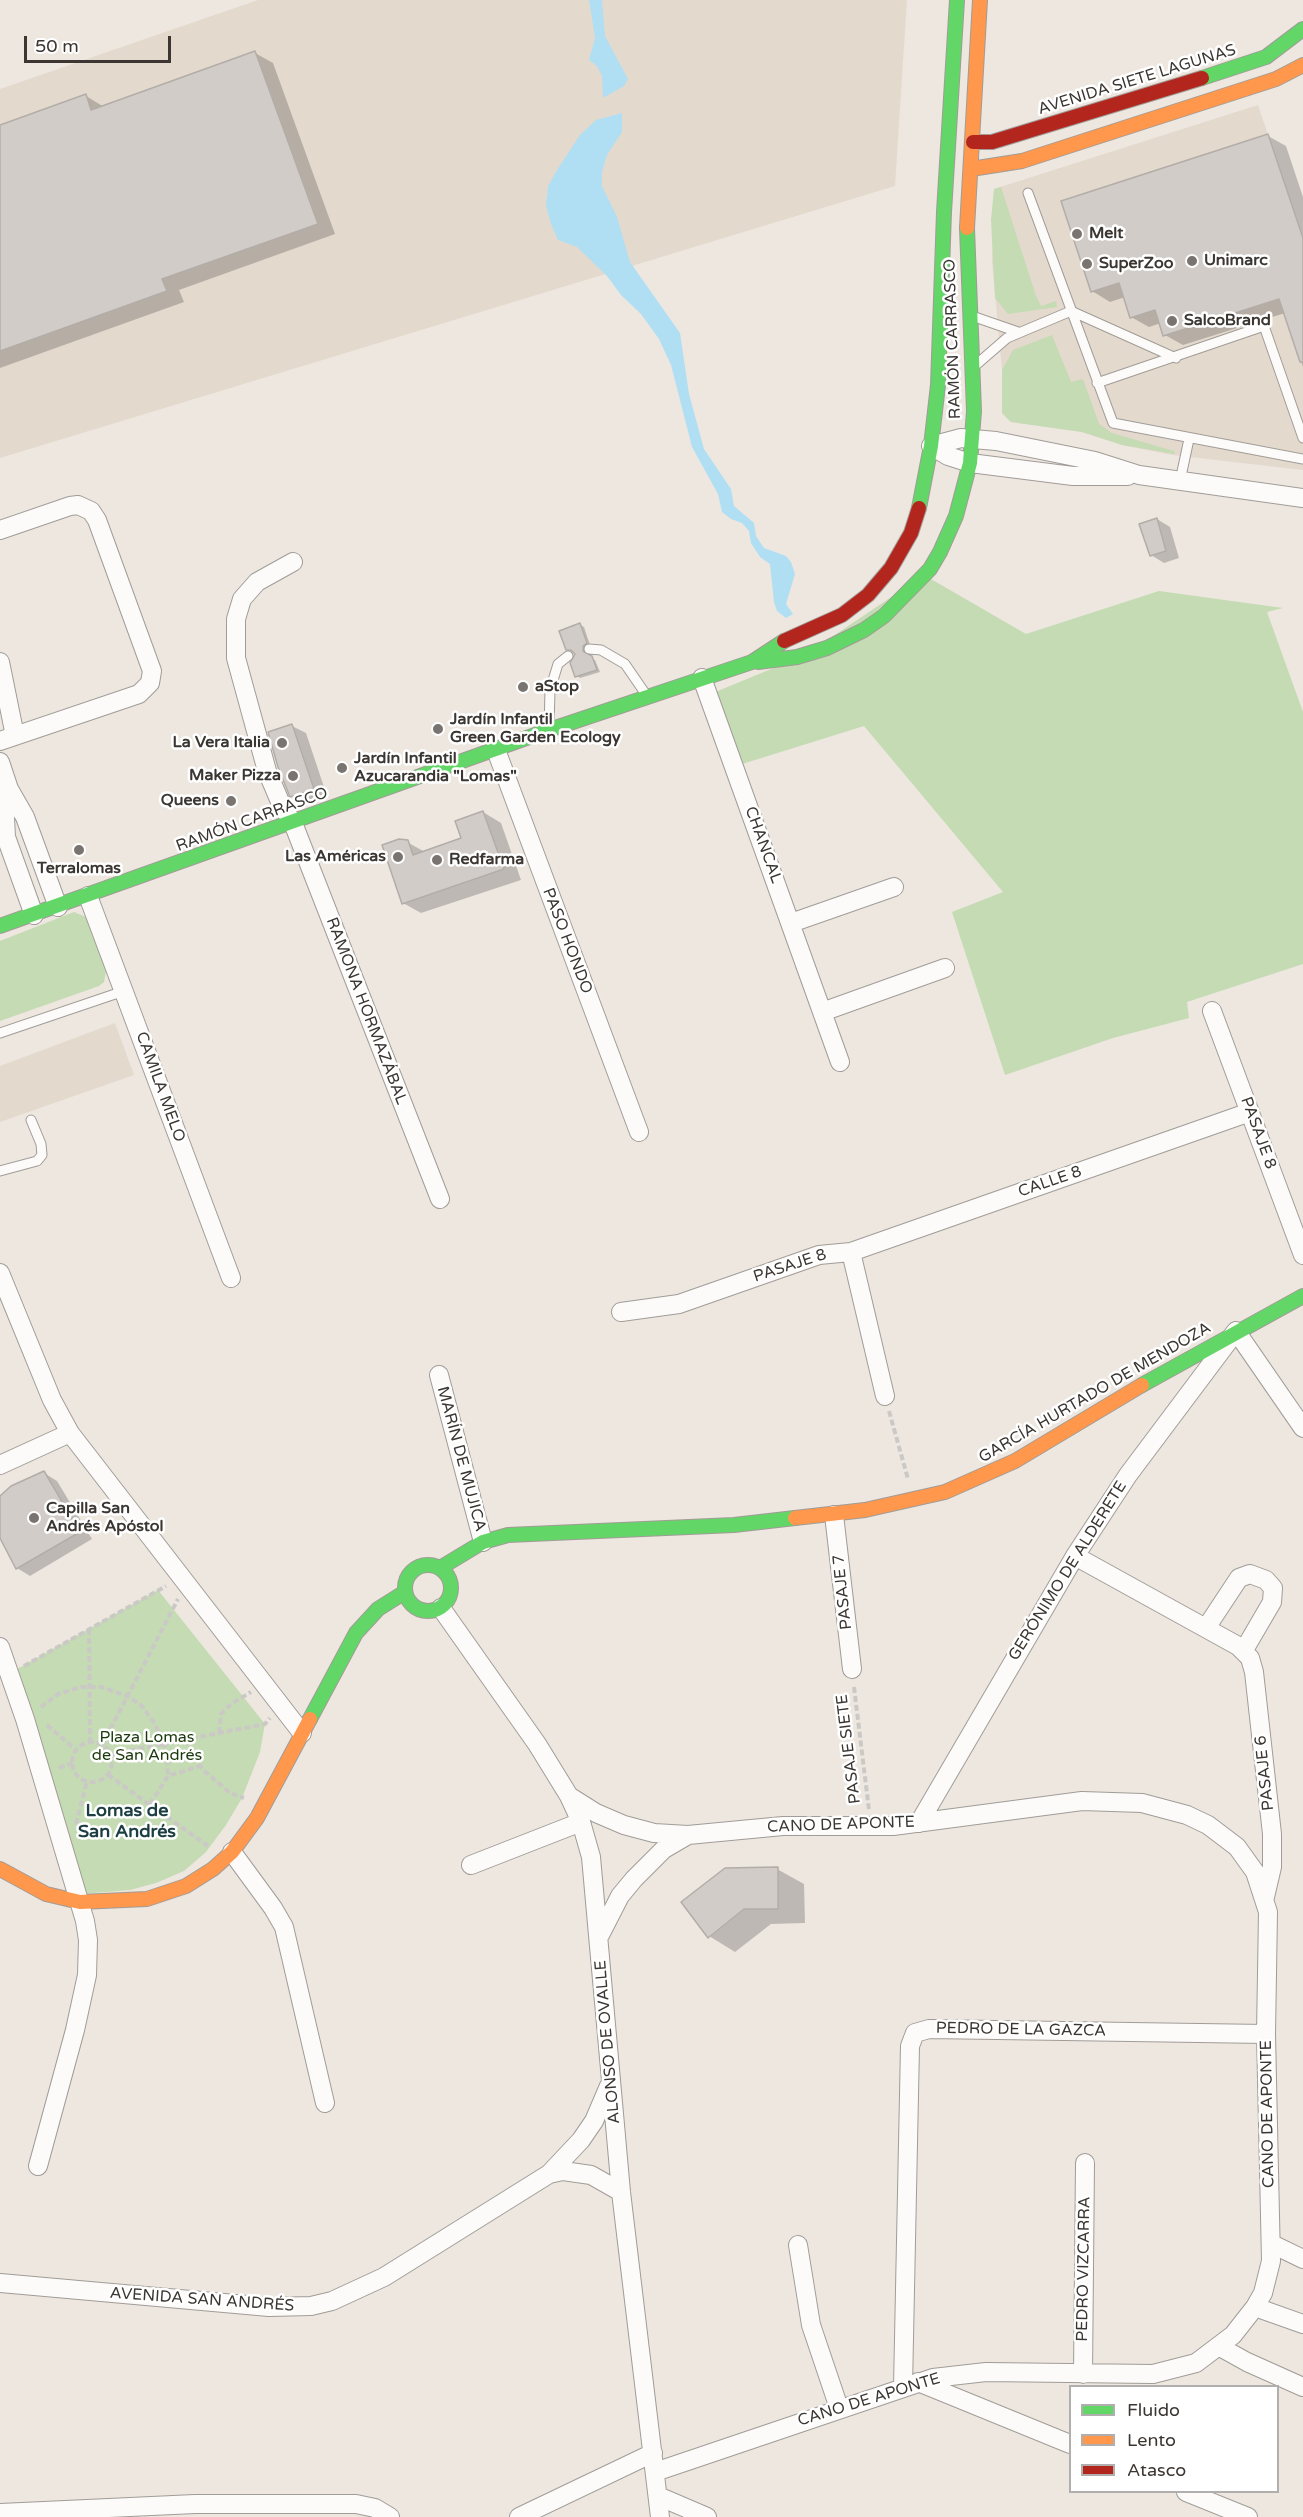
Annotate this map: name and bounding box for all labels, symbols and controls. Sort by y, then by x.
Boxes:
scale bar [27,24,174,62]
text: 50 m [35,35,79,57]
street label: AVENIDA SIETE LAGUNAS [1036,41,1238,119]
place label: Melt [1089,224,1123,244]
marker: Melt [1070,227,1084,241]
place label: Unimarc [1204,251,1268,271]
place label: SuperZoo [1099,254,1173,274]
marker: Unimarc [1185,254,1199,268]
marker: SuperZoo [1080,257,1094,271]
street label: RAMÓN CARRASCO [941,259,965,419]
place label: SalcoBrand [1184,311,1271,331]
marker: SalcoBrand [1165,314,1179,328]
place label: aStop [535,677,579,697]
marker: aStop [516,680,530,694]
place label: Jardín Infantil Green Garden Ecology [450,710,621,748]
marker: Jardín Infantil Green Garden Ecology [431,722,445,736]
place label: La Vera Italia [173,733,270,753]
marker: La Vera Italia [275,736,289,750]
place label: Jardín Infantil Azucarandia "Lomas" [354,749,517,787]
marker: Jardín Infantil Azucarandia "Lomas" [335,761,349,775]
place label: Maker Pizza [189,766,281,786]
marker: Maker Pizza [286,769,300,783]
street label: RAMÓN CARRASCO [173,784,331,856]
place label: Queens [161,791,219,811]
marker: Queens [224,794,238,808]
street label: CHANCAL [740,804,786,886]
marker: Terralomas [72,843,86,857]
place label: Las Américas [285,847,386,867]
marker: Las Américas [391,850,405,864]
place label: Redfarma [449,850,524,870]
marker: Redfarma [430,853,444,867]
place label: Terralomas [37,859,121,879]
street label: PASO HONDO [538,885,596,997]
street label: RAMONA HORMAZÁBAL [321,915,411,1107]
street label: CAMILA MELO [131,1029,189,1145]
street label: PASAJE 8 [1236,1094,1280,1172]
street label: CALLE 8 [1016,1162,1084,1202]
street label: PASAJE 8 [751,1245,829,1287]
street label: GARCÍA HURTADO DE MENDOZA [976,1319,1214,1467]
street label: MARÍN DE MUJICA [432,1384,490,1534]
street label: GERÓNIMO DE ALDERETE [1005,1478,1131,1664]
place label: Capilla San Andrés Apóstol [46,1499,163,1537]
marker: Capilla San Andrés Apóstol [27,1511,41,1525]
street label: PASAJE 7 [829,1553,857,1631]
street label: PASAJE SIETE [833,1693,865,1805]
park label: Plaza Lomas de San Andrés [92,1728,202,1766]
street label: PASAJE 6 [1251,1734,1279,1812]
district label: Lomas de San Andrés [78,1800,176,1842]
street label: CANO DE APONTE [767,1813,915,1837]
street label: ALONSO DE OVALLE [591,1959,625,2125]
street label: PEDRO DE LA GAZCA [936,2019,1106,2041]
street label: CANO DE APONTE [1257,2040,1279,2188]
street label: PEDRO VIZCARRA [1073,2196,1095,2342]
street label: AVENIDA SAN ANDRÉS [109,2284,295,2316]
street label: CANO DE APONTE [795,2369,943,2431]
legend [1069,2385,1279,2493]
text: Fluido [1127,2399,1180,2421]
text: Lento [1127,2429,1176,2451]
text: Atasco [1127,2459,1186,2481]

